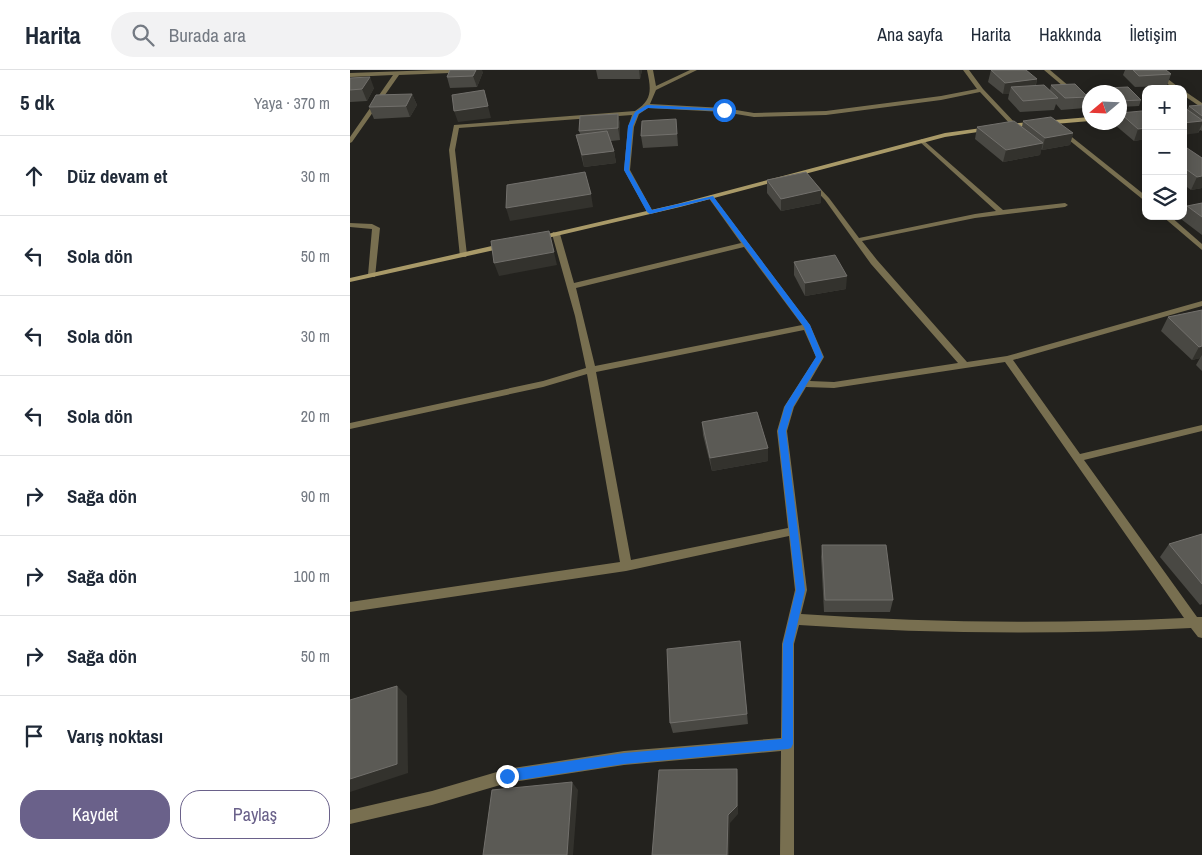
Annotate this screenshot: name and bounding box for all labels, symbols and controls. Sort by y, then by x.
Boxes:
search box [111,12,461,57]
text: Harita [25,19,81,51]
icon: search [129,21,157,49]
text: Burada ara [169,22,246,48]
text: Ana sayfa [877,22,943,47]
text: Harita [971,22,1011,47]
text: Hakkında [1039,22,1101,47]
text: İletişim [1129,22,1177,47]
north arrow [1082,85,1127,130]
map controls [1142,85,1187,220]
button: + [1142,85,1187,130]
text: 5 dk [20,88,54,117]
text: Yaya · 370 m [254,92,330,114]
route start [713,99,736,122]
button: − [1142,130,1187,175]
icon: ahead [20,162,48,190]
text: Düz devam et [67,163,167,189]
text: 30 m [301,165,330,187]
button: layers [1142,175,1187,220]
icon: left [20,242,48,270]
text: Sola dön [67,243,133,269]
text: 50 m [301,245,330,267]
icon: left [20,322,48,350]
text: Sola dön [67,323,133,349]
text: 30 m [301,325,330,347]
icon: left [20,402,48,430]
text: Sola dön [67,403,133,429]
text: 20 m [301,405,330,427]
icon: right [20,482,48,510]
text: Sağa dön [67,483,137,509]
text: 90 m [301,485,330,507]
icon: right [20,562,48,590]
text: Sağa dön [67,563,137,589]
text: 100 m [294,565,330,587]
icon: right [20,642,48,670]
text: Sağa dön [67,643,137,669]
text: 50 m [301,645,330,667]
icon: arrive [20,722,48,750]
text: Varış noktası [67,723,163,749]
route end [496,765,519,788]
button: Kaydet [20,790,170,839]
button: Paylaş [180,790,330,839]

